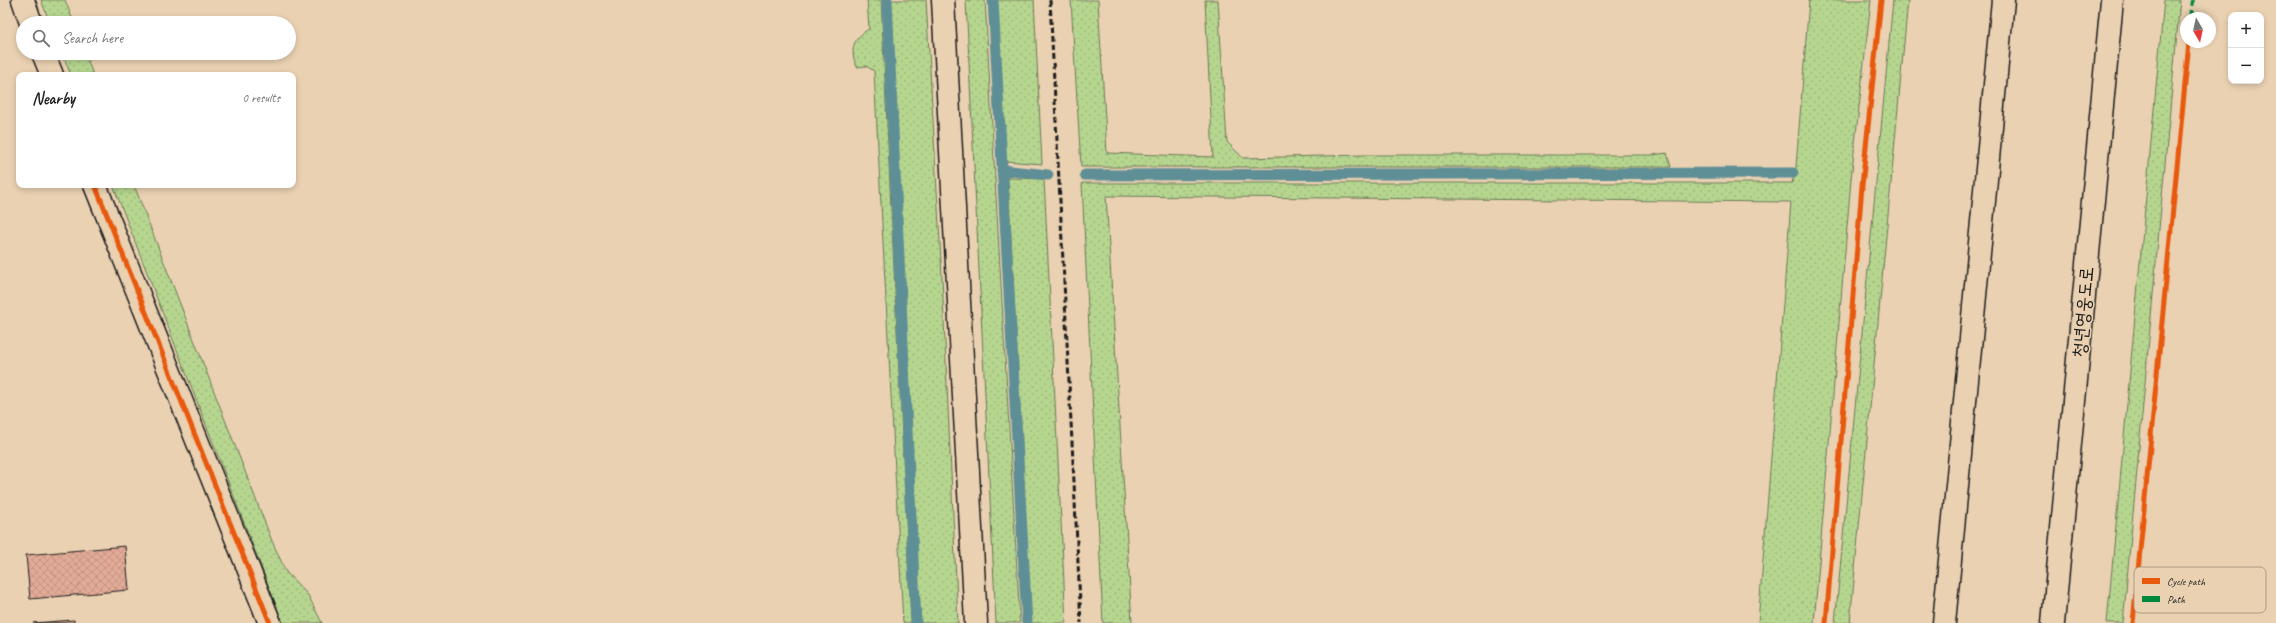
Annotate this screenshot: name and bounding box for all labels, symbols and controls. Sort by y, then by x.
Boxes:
north arrow [2180,12,2216,48]
map controls [2228,12,2264,84]
button: + [2228,12,2264,48]
search box [16,16,296,60]
icon: search [30,27,52,49]
text: Search here [62,29,123,48]
button: − [2228,48,2264,84]
text: Nearby [32,88,75,109]
text: 0 results [242,90,280,106]
street label: 청년영웅도로 [2067,265,2099,359]
legend [2134,567,2266,613]
text: Cycle path [2167,574,2206,588]
text: Path [2167,592,2186,606]

